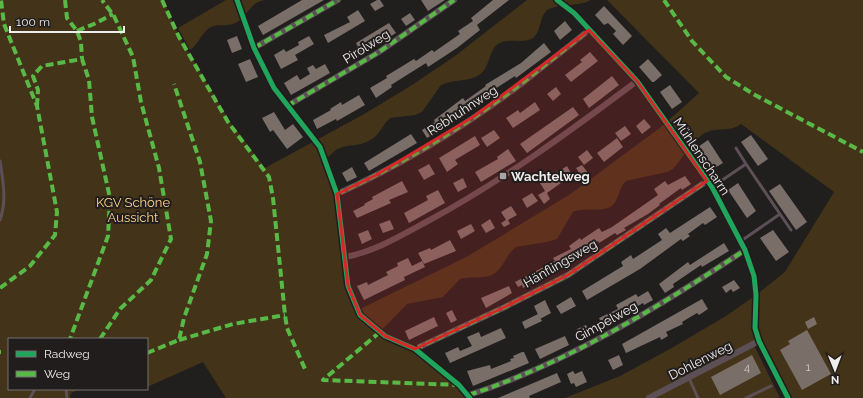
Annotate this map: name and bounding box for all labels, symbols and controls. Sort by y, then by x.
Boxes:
scale bar [10,8,124,34]
text: 100 m [16,15,50,29]
street label: Pirolweg [340,26,392,67]
street label: Rebhuhnweg [425,82,500,139]
street label: Mühlenscharrn [670,115,733,198]
place label: Wachtelweg [511,169,590,184]
marker: Wachtelweg [498,171,508,181]
park label: KGV Schöne Aussicht [96,195,170,225]
street label: Hänflingsweg [521,236,600,291]
street label: Gimpelweg [572,298,640,345]
legend [8,338,148,390]
street label: Dohlenweg [666,338,734,383]
text: Radweg [44,347,90,361]
north arrow [815,350,855,390]
house number: 4 [744,361,750,374]
house number: 1 [806,361,811,374]
text: Weg [44,367,70,381]
text: N [831,373,839,386]

